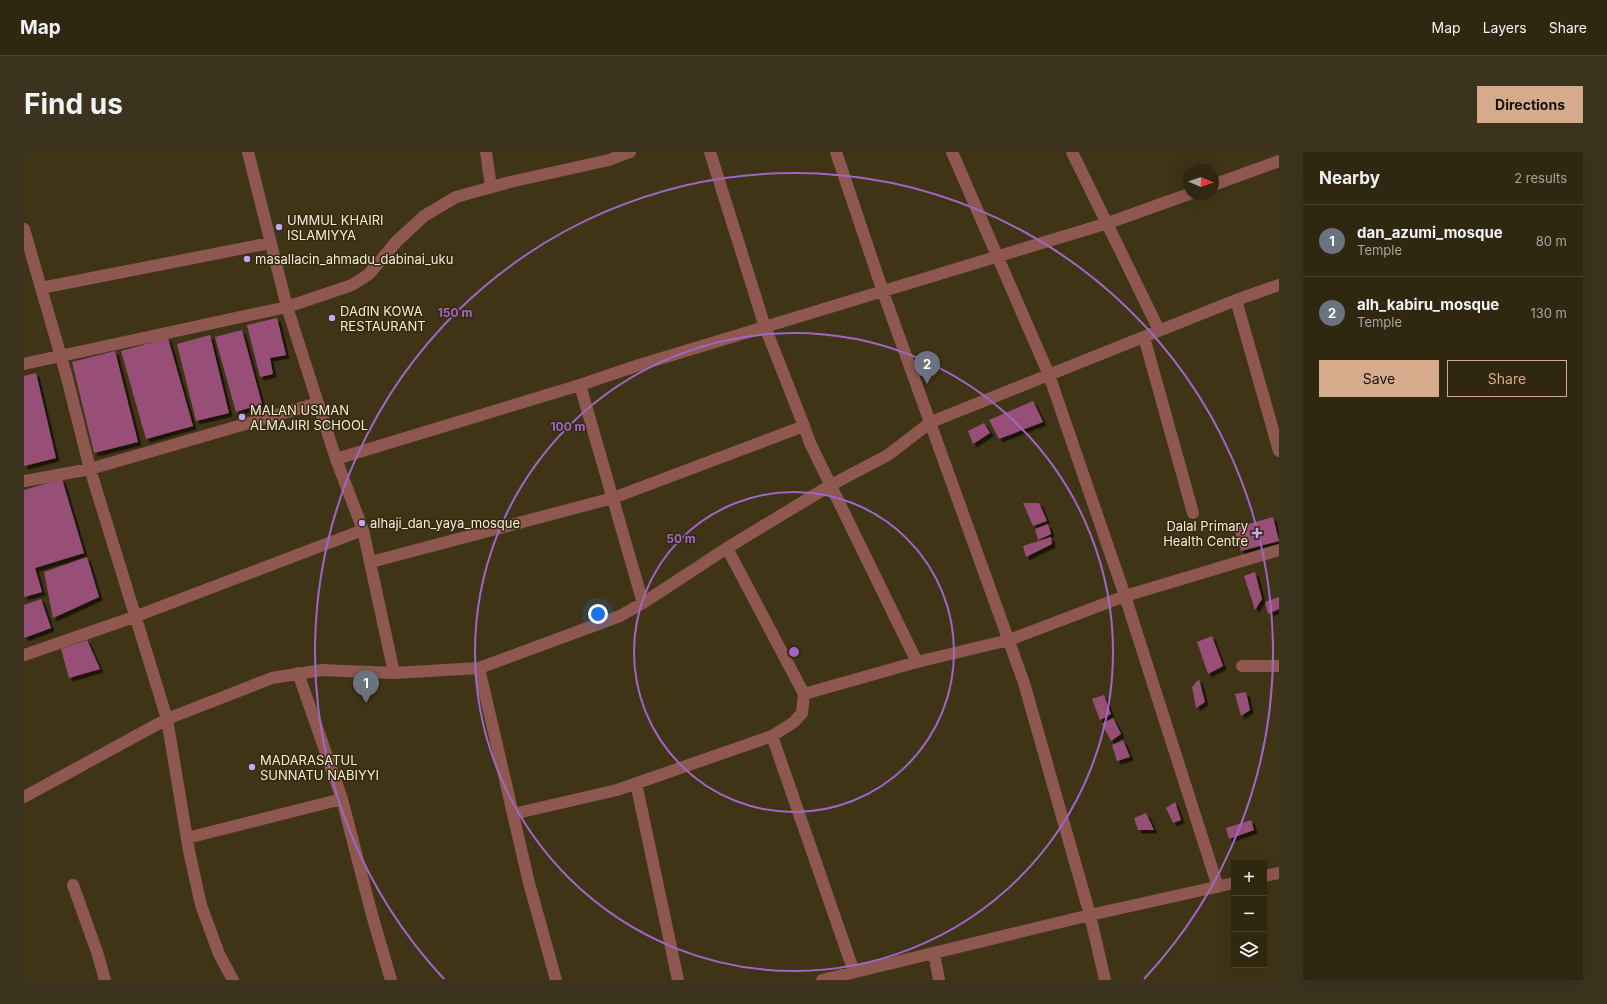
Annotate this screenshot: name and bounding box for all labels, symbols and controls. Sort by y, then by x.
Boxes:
text: Map [20,16,61,39]
text: Map [1432,19,1461,36]
text: Layers [1483,19,1527,36]
text: Share [1549,19,1587,36]
button: Directions [1477,86,1583,123]
text: Find us [24,87,123,121]
north arrow [1183,164,1219,200]
text: Nearby [1319,168,1380,188]
text: 2 results [1514,170,1567,186]
place label: UMMUL KHAIRI ISLAMIYYA [287,212,384,243]
marker: UMMUL KHAIRI ISLAMIYYA [274,222,284,232]
text: dan_azumi_mosque [1357,223,1503,242]
text: 1 [1329,233,1335,249]
text: 80 m [1536,233,1567,249]
text: Temple [1357,242,1402,258]
place label: masallacin_ahmadu_dabinai_uku [255,251,453,267]
marker: masallacin_ahmadu_dabinai_uku [242,254,252,264]
text: alh_kabiru_mosque [1357,295,1499,314]
place label: DAɗIN KOWA RESTAURANT [340,303,426,334]
text: 150 m [438,305,472,320]
text: 2 [1328,305,1336,321]
text: 130 m [1530,305,1567,321]
marker: DAɗIN KOWA RESTAURANT [327,313,337,323]
text: Temple [1357,314,1402,330]
pin: 2 [914,351,940,384]
button: Save [1319,360,1439,397]
button: Share [1447,360,1567,397]
place label: MALAN USMAN ALMAJIRI SCHOOL [250,402,368,433]
marker: MALAN USMAN ALMAJIRI SCHOOL [237,412,247,422]
text: 100 m [550,419,586,434]
place label: alhaji_dan_yaya_mosque [370,515,520,531]
marker: alhaji_dan_yaya_mosque [357,518,367,528]
place label: Dalal Primary Health Centre [1163,518,1248,549]
marker: Dalal Primary Health Centre [1251,527,1263,539]
text: 50 m [666,531,696,546]
your location [588,604,608,624]
centre of rings [787,645,801,659]
pin: 1 [353,670,379,703]
place label: MADARASATUL SUNNATU NABIYYI [260,752,379,783]
marker: MADARASATUL SUNNATU NABIYYI [247,762,257,772]
map controls [1231,860,1267,968]
button: + [1231,860,1267,896]
button: − [1231,896,1267,932]
button: layers [1231,932,1267,968]

